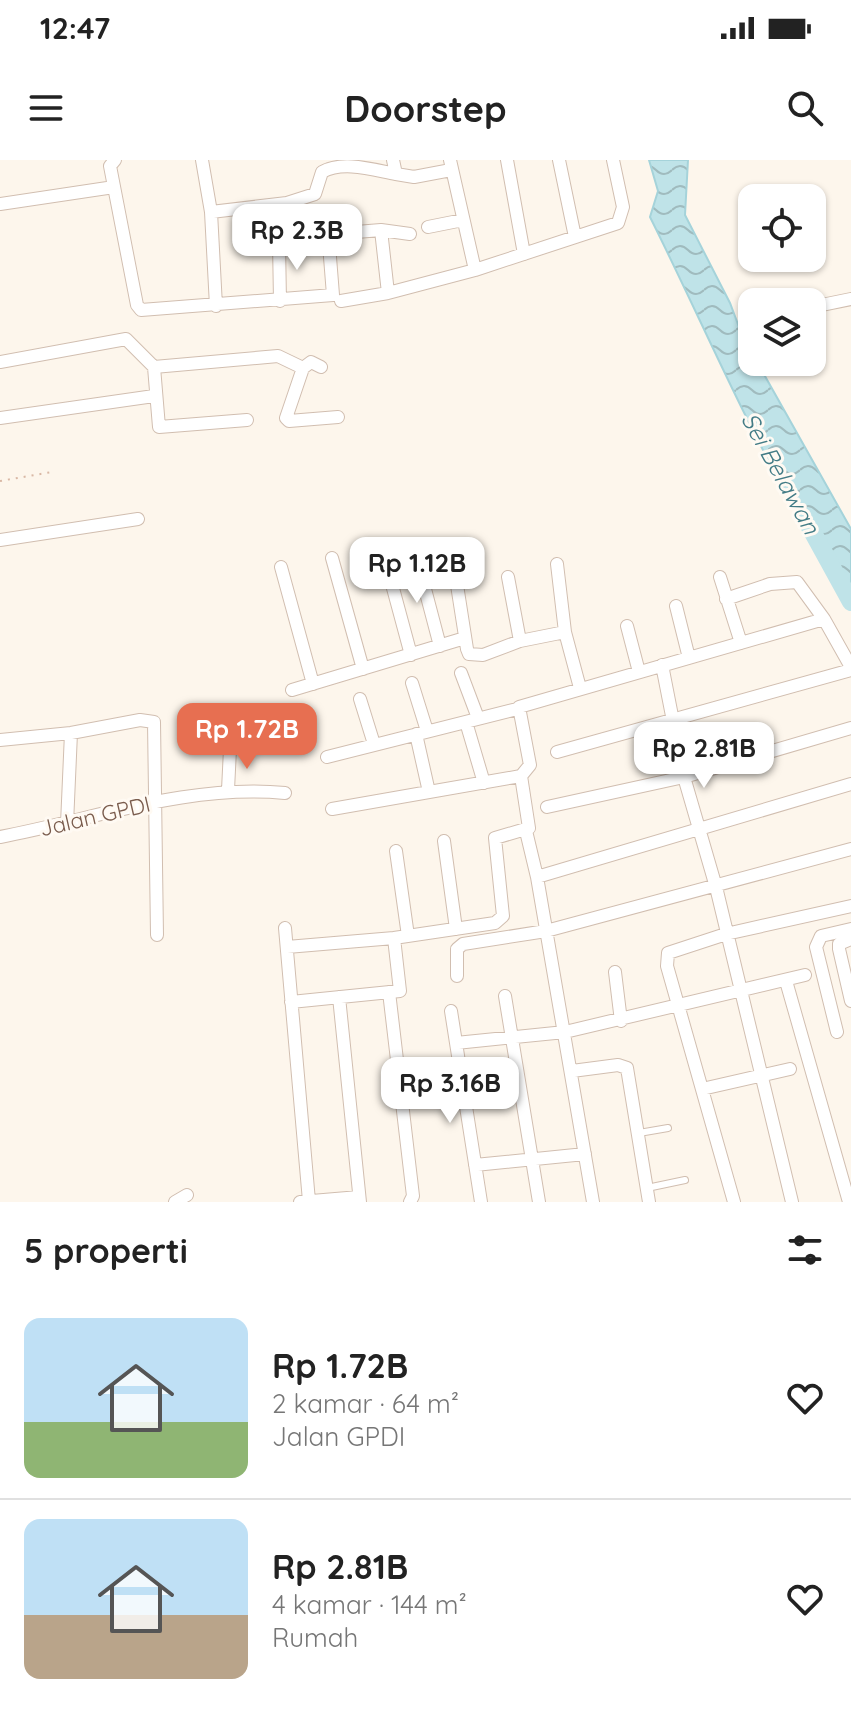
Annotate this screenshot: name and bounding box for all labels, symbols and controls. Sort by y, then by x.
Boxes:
text: 12:47 [40,9,110,47]
icon: menu [24,86,68,130]
text: Doorstep [344,86,507,131]
icon: search [783,86,827,130]
map controls [738,184,826,376]
button: locate [738,184,826,272]
pin: Rp 2.3B [223,204,371,272]
text: Rp 2.3B [250,213,344,246]
button: layers [738,288,826,376]
water label: Sei Belawan [735,407,827,540]
pin: Rp 1.12B [334,537,500,605]
text: Rp 1.12B [368,546,466,579]
pin: Rp 1.72B [164,703,330,771]
text: Rp 1.72B [195,712,299,745]
pin: Rp 2.81B [621,722,787,790]
text: Rp 2.81B [652,731,756,764]
street label: Jalan GPDI [37,790,153,842]
pin: Rp 3.16B [367,1057,533,1125]
text: Rp 3.16B [399,1066,501,1099]
icon: filters [783,1228,827,1272]
text: 5 properti [24,1229,188,1272]
text: Rp 1.72B [272,1344,408,1387]
icon: home [88,1350,184,1446]
icon: heart [783,1376,827,1420]
text: 2 kamar · 64 m² [272,1387,459,1420]
text: Jalan GPDI [272,1420,405,1453]
text: Rp 2.81B [272,1545,408,1588]
icon: home [88,1551,184,1647]
icon: heart [783,1577,827,1621]
text: 4 kamar · 144 m² [272,1588,467,1621]
text: Rumah [272,1621,358,1654]

